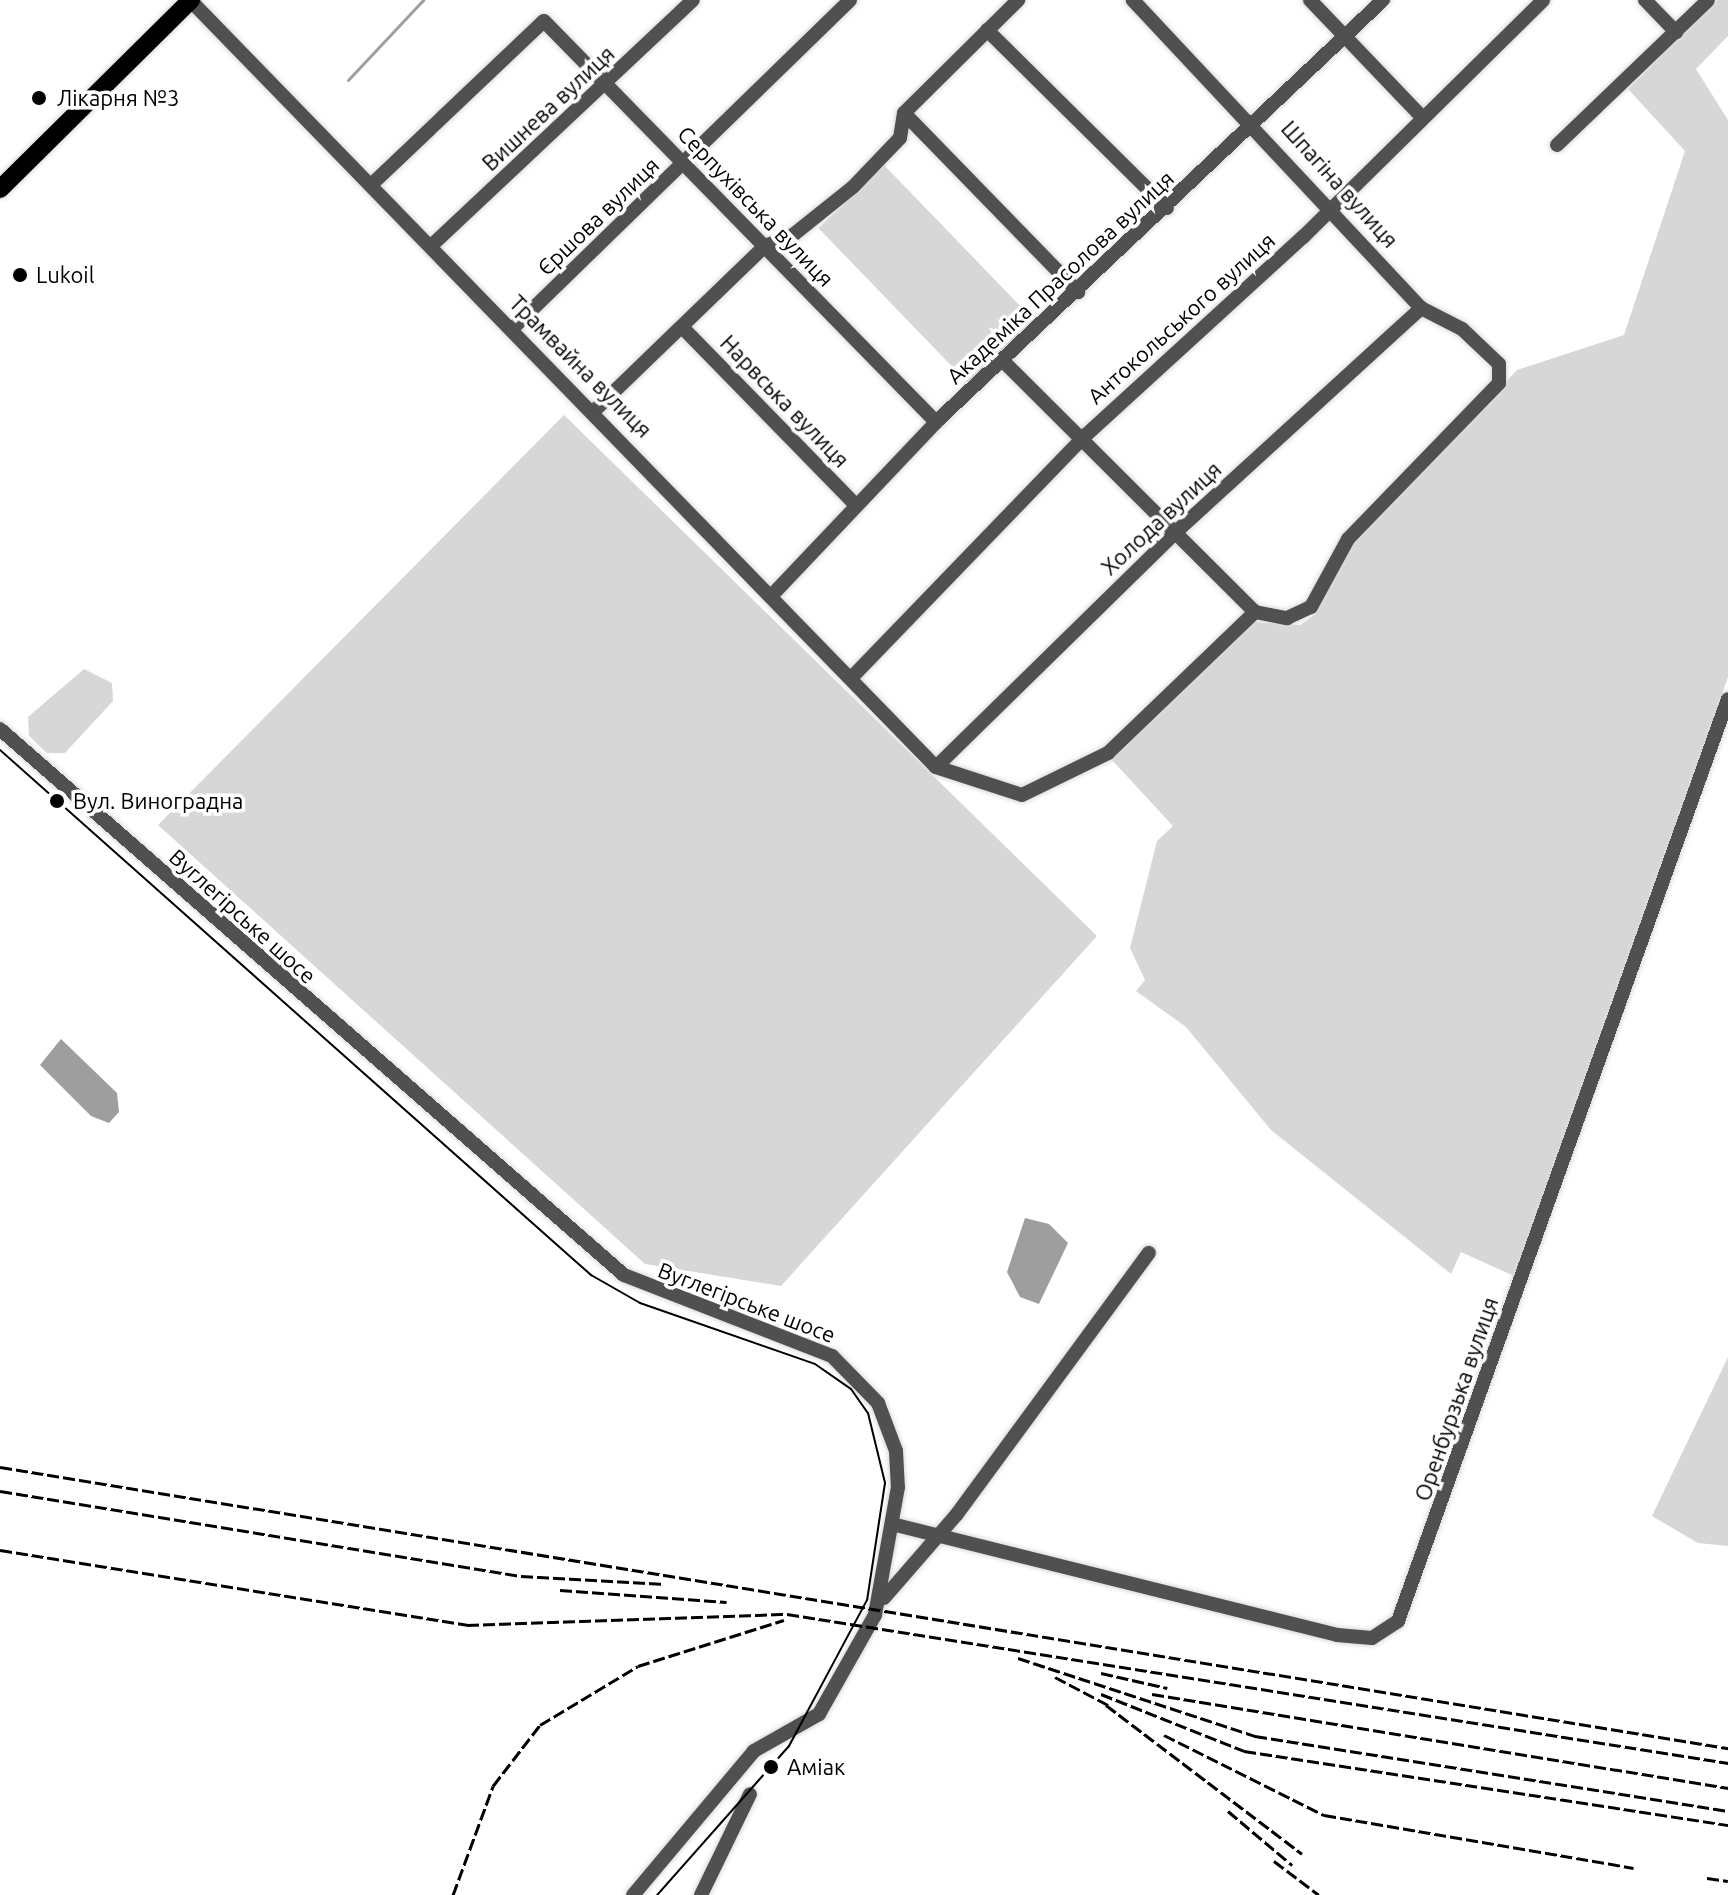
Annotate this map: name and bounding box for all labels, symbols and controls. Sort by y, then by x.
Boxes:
street label: Вишнева вулиця [476,40,620,176]
place label: Лікарня №3 [57,85,179,111]
marker: Лікарня №3 [28,87,50,109]
street label: Шпагіна вулиця [1276,115,1404,253]
street label: Серпухівська вулиця [673,120,839,292]
street label: Єршова вулиця [532,151,664,281]
street label: Академіка Прасолова вулиця [941,165,1179,389]
street label: Антокольського вулиця [1082,227,1280,409]
place label: Lukoil [36,262,94,288]
marker: Lukoil [11,266,29,284]
street label: Трамвайна вулиця [504,289,658,443]
street label: Нарвська вулиця [715,329,855,473]
street label: Холода вулиця [1096,456,1226,580]
place label: Вул. Виноградна [73,788,243,814]
marker: Вул. Виноградна [48,792,66,810]
street label: Вуглегірське шосе [164,843,322,989]
street label: Вуглегірське шосе [655,1256,839,1348]
street label: Оренбурзька вулиця [1409,1294,1503,1504]
place label: Аміак [787,1754,845,1780]
marker: Аміак [762,1758,780,1776]

